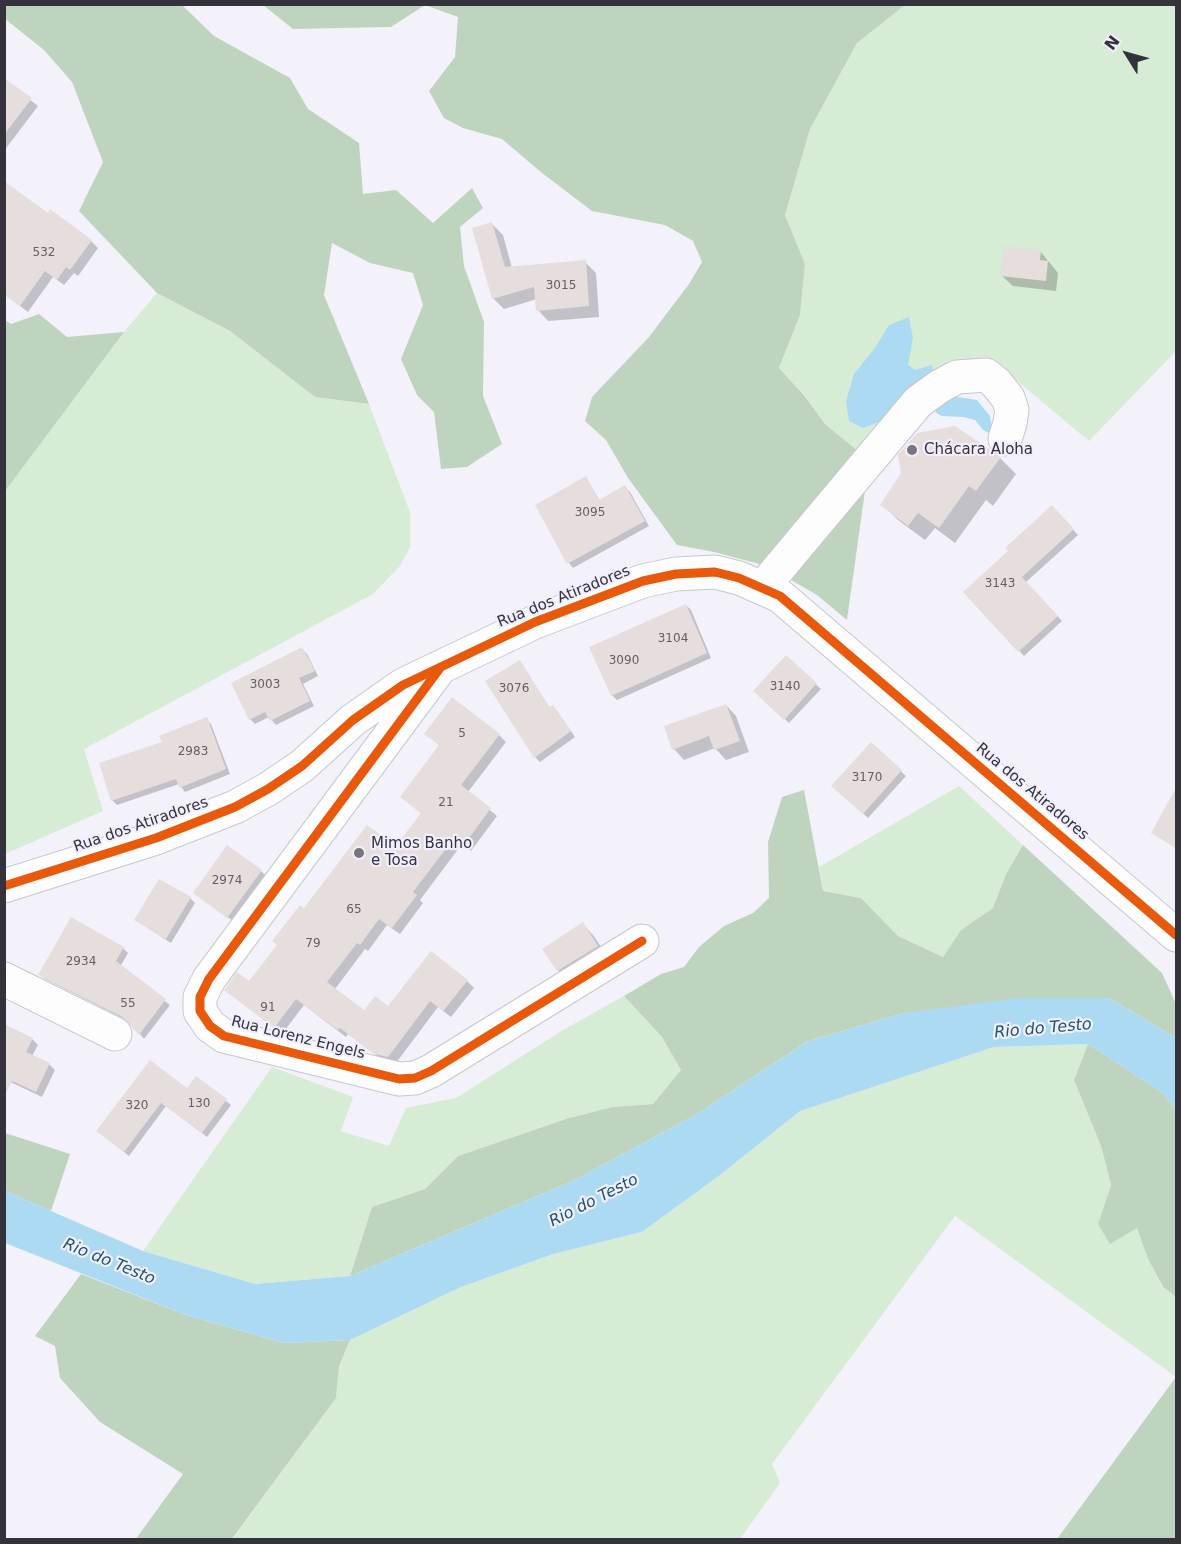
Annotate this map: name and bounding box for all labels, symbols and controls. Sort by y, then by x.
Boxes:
north arrow [1097,24,1157,84]
text: N [1101,32,1124,54]
house number: 532 [33,246,55,260]
house number: 3015 [546,279,576,293]
place label: Chácara Aloha [924,441,1033,459]
marker: Chácara Aloha [905,443,919,457]
house number: 3095 [575,506,605,520]
street label: Rua dos Atiradores [495,562,633,632]
house number: 3143 [985,577,1015,591]
house number: 3104 [658,632,688,646]
house number: 3090 [609,654,639,668]
house number: 3003 [250,678,280,692]
house number: 3140 [770,680,800,694]
house number: 3076 [499,682,529,696]
house number: 5 [458,727,466,741]
street label: Rua dos Atiradores [972,740,1092,844]
house number: 2983 [178,745,208,759]
house number: 3170 [852,771,882,785]
street label: Rua dos Atiradores [71,793,211,857]
house number: 21 [438,796,454,810]
place label: Mimos Banho e Tosa [371,835,472,870]
marker: Mimos Banho e Tosa [352,846,366,860]
house number: 2974 [212,874,242,888]
house number: 65 [346,903,362,917]
house number: 79 [305,937,321,951]
house number: 2934 [66,955,96,969]
house number: 55 [120,997,136,1011]
house number: 91 [260,1001,276,1015]
street label: Rua Lorenz Engels [229,1013,367,1063]
water label: Rio do Testo [994,1015,1092,1043]
house number: 130 [188,1097,210,1111]
house number: 320 [126,1099,148,1113]
water label: Rio do Testo [546,1170,642,1232]
water label: Rio do Testo [60,1235,158,1289]

